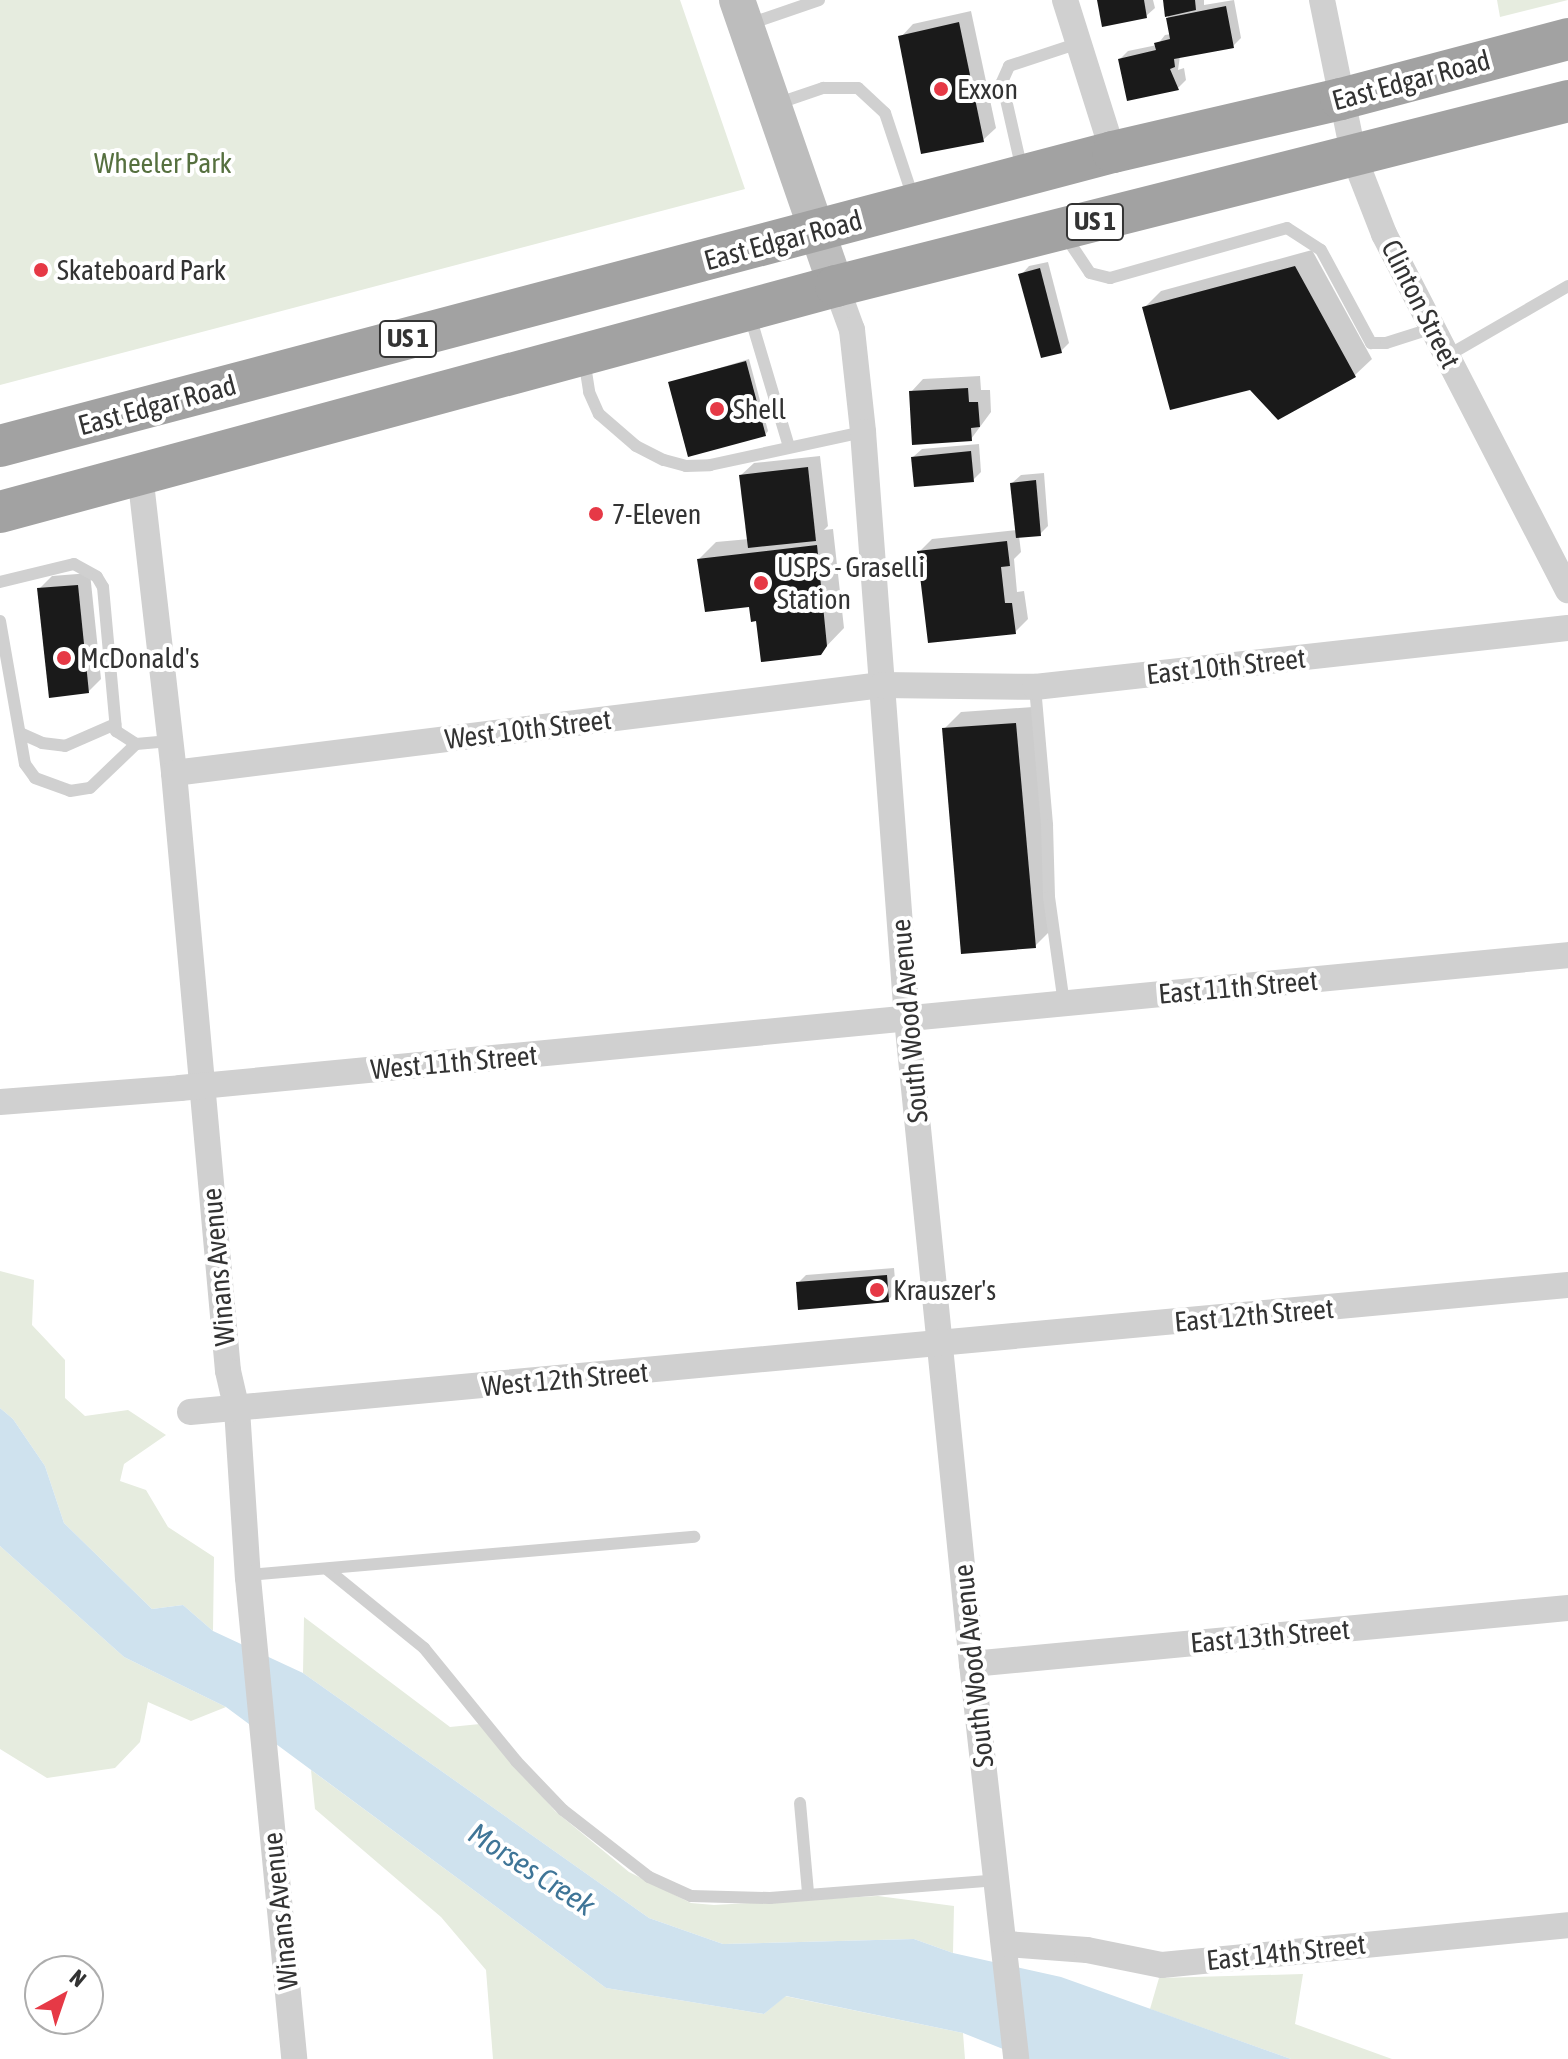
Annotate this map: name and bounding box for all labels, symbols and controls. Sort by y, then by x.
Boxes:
street label: East Edgar Road [1328,43,1494,117]
place label: Exxon [957,72,1018,106]
marker: Exxon [932,80,950,98]
park label: Wheeler Park [94,146,232,180]
road number: US 1 [1065,200,1125,244]
street label: East Edgar Road [700,203,866,277]
street label: Clinton Street [1374,234,1468,374]
place label: Skateboard Park [57,253,226,287]
marker: Skateboard Park [32,261,50,279]
road number: US 1 [378,317,438,361]
street label: East Edgar Road [74,368,240,442]
place label: Shell [733,392,786,426]
marker: Shell [708,400,726,418]
place label: 7-Eleven [612,497,701,531]
marker: 7-Eleven [587,505,605,523]
place label: USPS - Graselli Station [777,550,925,616]
marker: USPS - Graselli Station [752,574,770,592]
place label: McDonald's [80,641,199,675]
street label: East 10th Street [1145,641,1307,691]
marker: McDonald's [55,649,73,667]
street label: West 10th Street [443,702,613,756]
street label: South Wood Avenue [883,918,935,1124]
street label: East 11th Street [1157,963,1319,1011]
street label: West 11th Street [369,1038,539,1086]
street label: Winans Avenue [194,1187,242,1347]
place label: Krauszer's [893,1273,996,1307]
marker: Krauszer's [868,1281,886,1299]
street label: East 12th Street [1173,1291,1335,1339]
street label: West 12th Street [480,1355,650,1403]
street label: South Wood Avenue [946,1563,1000,1769]
street label: East 13th Street [1189,1612,1351,1660]
water label: Morses Creek [462,1815,602,1923]
street label: Winans Avenue [255,1831,305,1991]
street label: East 14th Street [1205,1927,1367,1977]
north arrow [24,1955,104,2035]
text: N [65,1964,91,1992]

